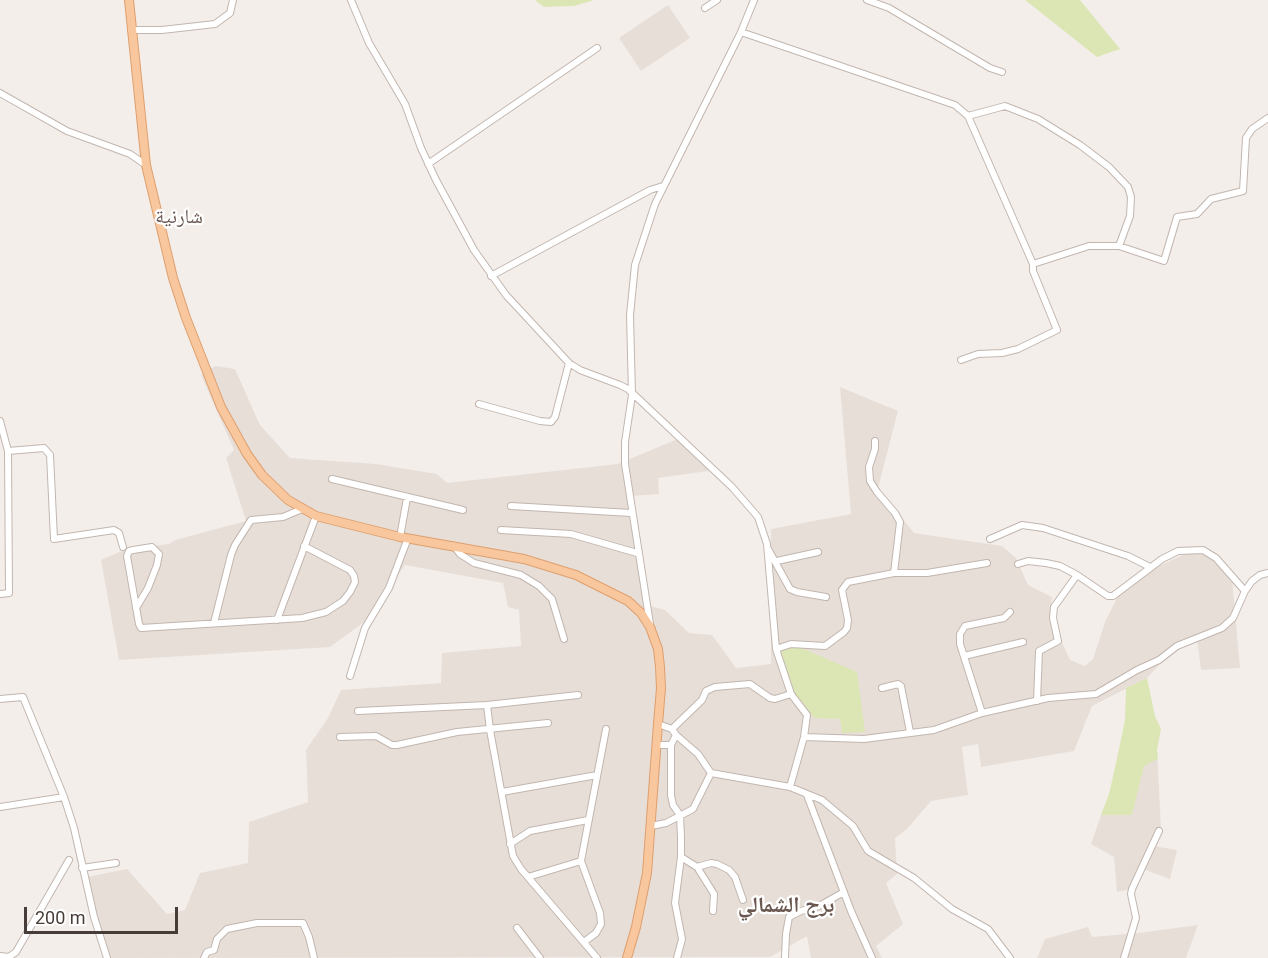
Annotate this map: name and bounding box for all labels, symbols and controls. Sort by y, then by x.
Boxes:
district label: شارنية [155,206,203,230]
district label: برج الشمالي [738,893,834,919]
scale bar [27,895,182,933]
text: 200 m [35,907,86,928]

